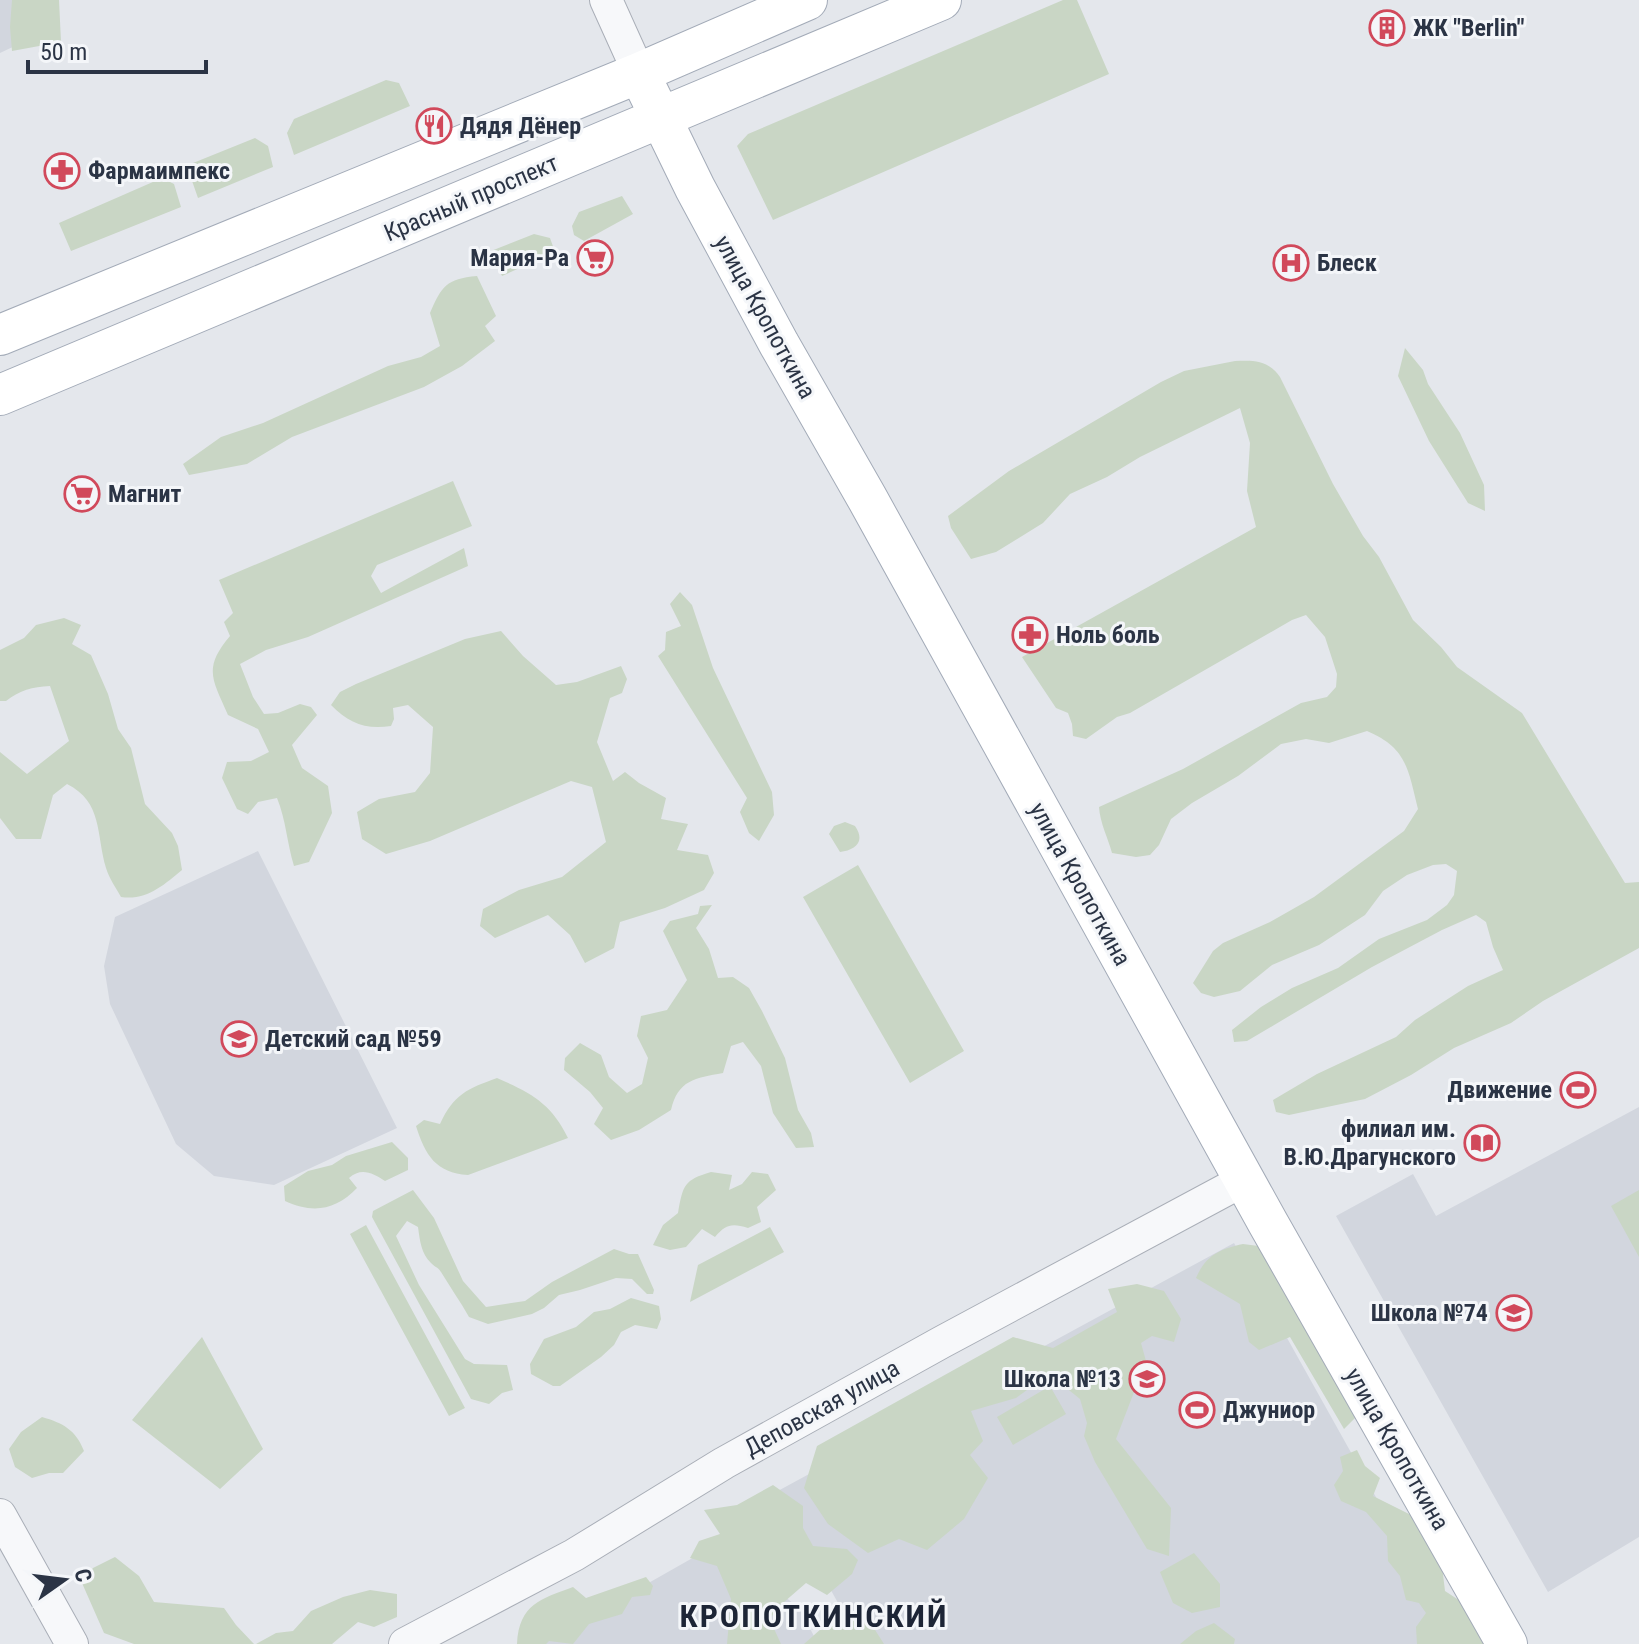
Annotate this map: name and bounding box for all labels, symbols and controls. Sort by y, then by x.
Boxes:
building icon: ЖК "Berlin" [1368,9,1406,47]
place label: ЖК "Berlin" [1413,14,1524,42]
scale bar [28,24,206,74]
text: 50 m [40,38,87,66]
restaurant icon: Дядя Дёнер [415,107,453,145]
place label: Дядя Дёнер [460,112,581,140]
street label: Красный проспект [380,149,562,247]
pharmacy icon: Фармаимпекс [43,152,81,190]
place label: Фармаимпекс [88,157,230,185]
street label: улица Кропоткина [709,230,821,404]
supermarket icon: Мария-Ра [576,239,614,277]
place label: Мария-Ра [470,244,569,272]
hospital icon: Блеск [1272,244,1310,282]
place label: Блеск [1317,249,1377,277]
supermarket icon: Магнит [63,475,101,513]
place label: Магнит [108,480,181,508]
pharmacy icon: Ноль боль [1011,616,1049,654]
place label: Ноль боль [1056,621,1160,649]
street label: улица Кропоткина [1024,797,1136,971]
school or university icon: Детский сад №59 [220,1020,258,1058]
place label: Детский сад №59 [265,1025,442,1053]
sports icon: Движение [1559,1071,1597,1109]
place label: Движение [1448,1076,1552,1104]
place label: филиал им. В.Ю.Драгунского [1283,1115,1456,1171]
library icon: филиал им. В.Ю.Драгунского [1463,1124,1501,1162]
school or university icon: Школа №74 [1495,1294,1533,1332]
place label: Школа №74 [1371,1299,1488,1327]
street label: Деповская улица [740,1354,904,1462]
school or university icon: Школа №13 [1128,1360,1166,1398]
street label: улица Кропоткина [1339,1363,1455,1535]
place label: Школа №13 [1004,1365,1121,1393]
sports icon: Джуниор [1178,1391,1216,1429]
place label: Джуниор [1223,1396,1315,1424]
north arrow [24,1540,104,1620]
text: С [69,1566,97,1584]
district label: КРОПОТКИНСКИЙ [680,1597,948,1635]

